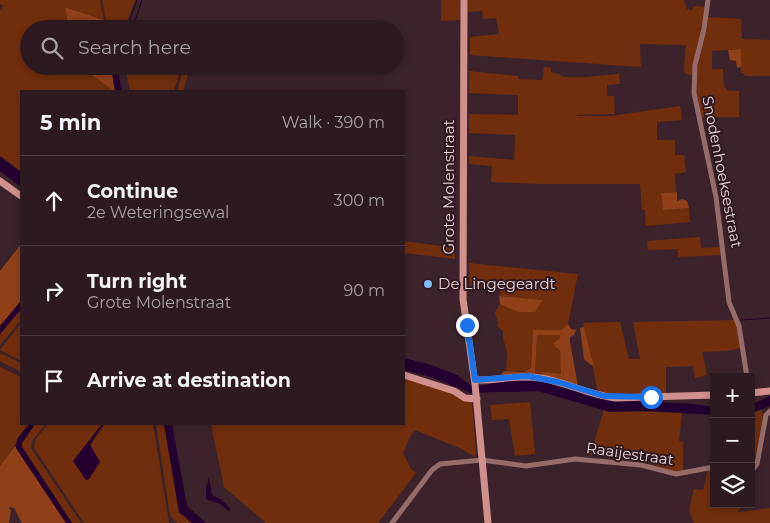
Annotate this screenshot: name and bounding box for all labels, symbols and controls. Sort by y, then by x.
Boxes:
search box [20,20,405,75]
icon: search [38,34,66,62]
text: Search here [78,36,191,59]
street label: Snodenhoeksestraat [698,94,747,250]
text: 5 min [40,110,101,135]
text: Walk · 390 m [282,113,385,132]
street label: Grote Molenstraat [439,119,458,255]
text: Continue [87,180,178,203]
icon: ahead [40,187,68,215]
text: 300 m [334,191,385,210]
text: 2e Weteringsewal [87,203,229,222]
text: Turn right [87,270,187,293]
place label: De Lingegeardt [438,274,556,293]
icon: right [40,277,68,305]
marker: De Lingegeardt [422,278,434,290]
text: 90 m [343,281,385,300]
text: Grote Molenstraat [87,293,231,312]
route end [456,314,479,337]
icon: arrive [40,367,68,395]
text: Arrive at destination [87,369,291,392]
map controls [710,373,755,508]
button: + [710,373,755,418]
route start [640,386,663,409]
button: − [710,418,755,463]
street label: Raaijestraat [585,438,675,469]
button: layers [710,463,755,508]

